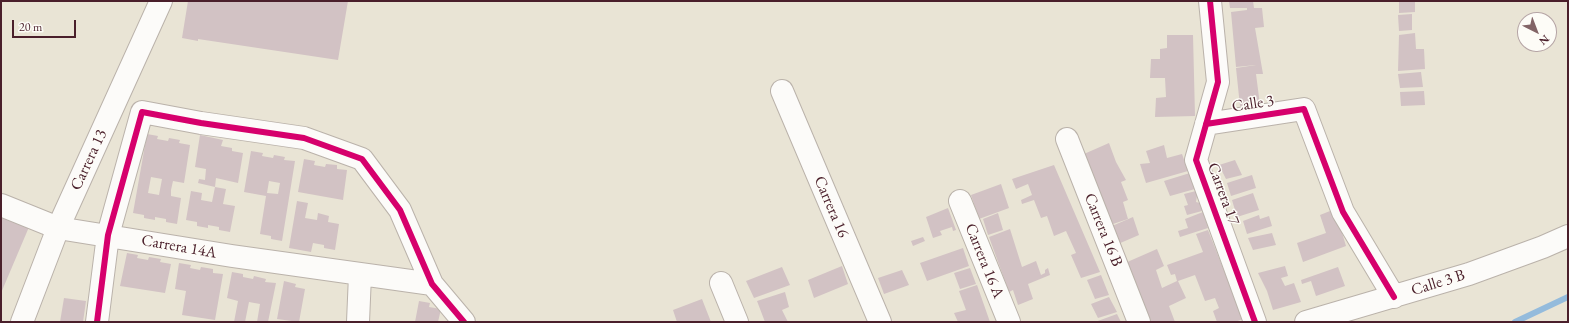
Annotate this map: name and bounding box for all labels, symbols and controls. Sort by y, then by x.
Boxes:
scale bar [14,12,78,38]
north arrow [1517,12,1557,52]
text: 20 m [19,19,42,35]
text: N [1536,32,1552,48]
street label: Calle 3 [1230,91,1276,117]
street label: Carrera 13 [67,127,111,193]
street label: Carrera 17 [1203,160,1243,228]
street label: Carrera 16 [809,173,853,241]
street label: Carrera 16 B [1080,190,1126,270]
street label: Carrera 16 A [960,221,1008,301]
street label: Carrera 14A [140,231,218,263]
street label: Calle 3 B [1409,266,1467,300]

